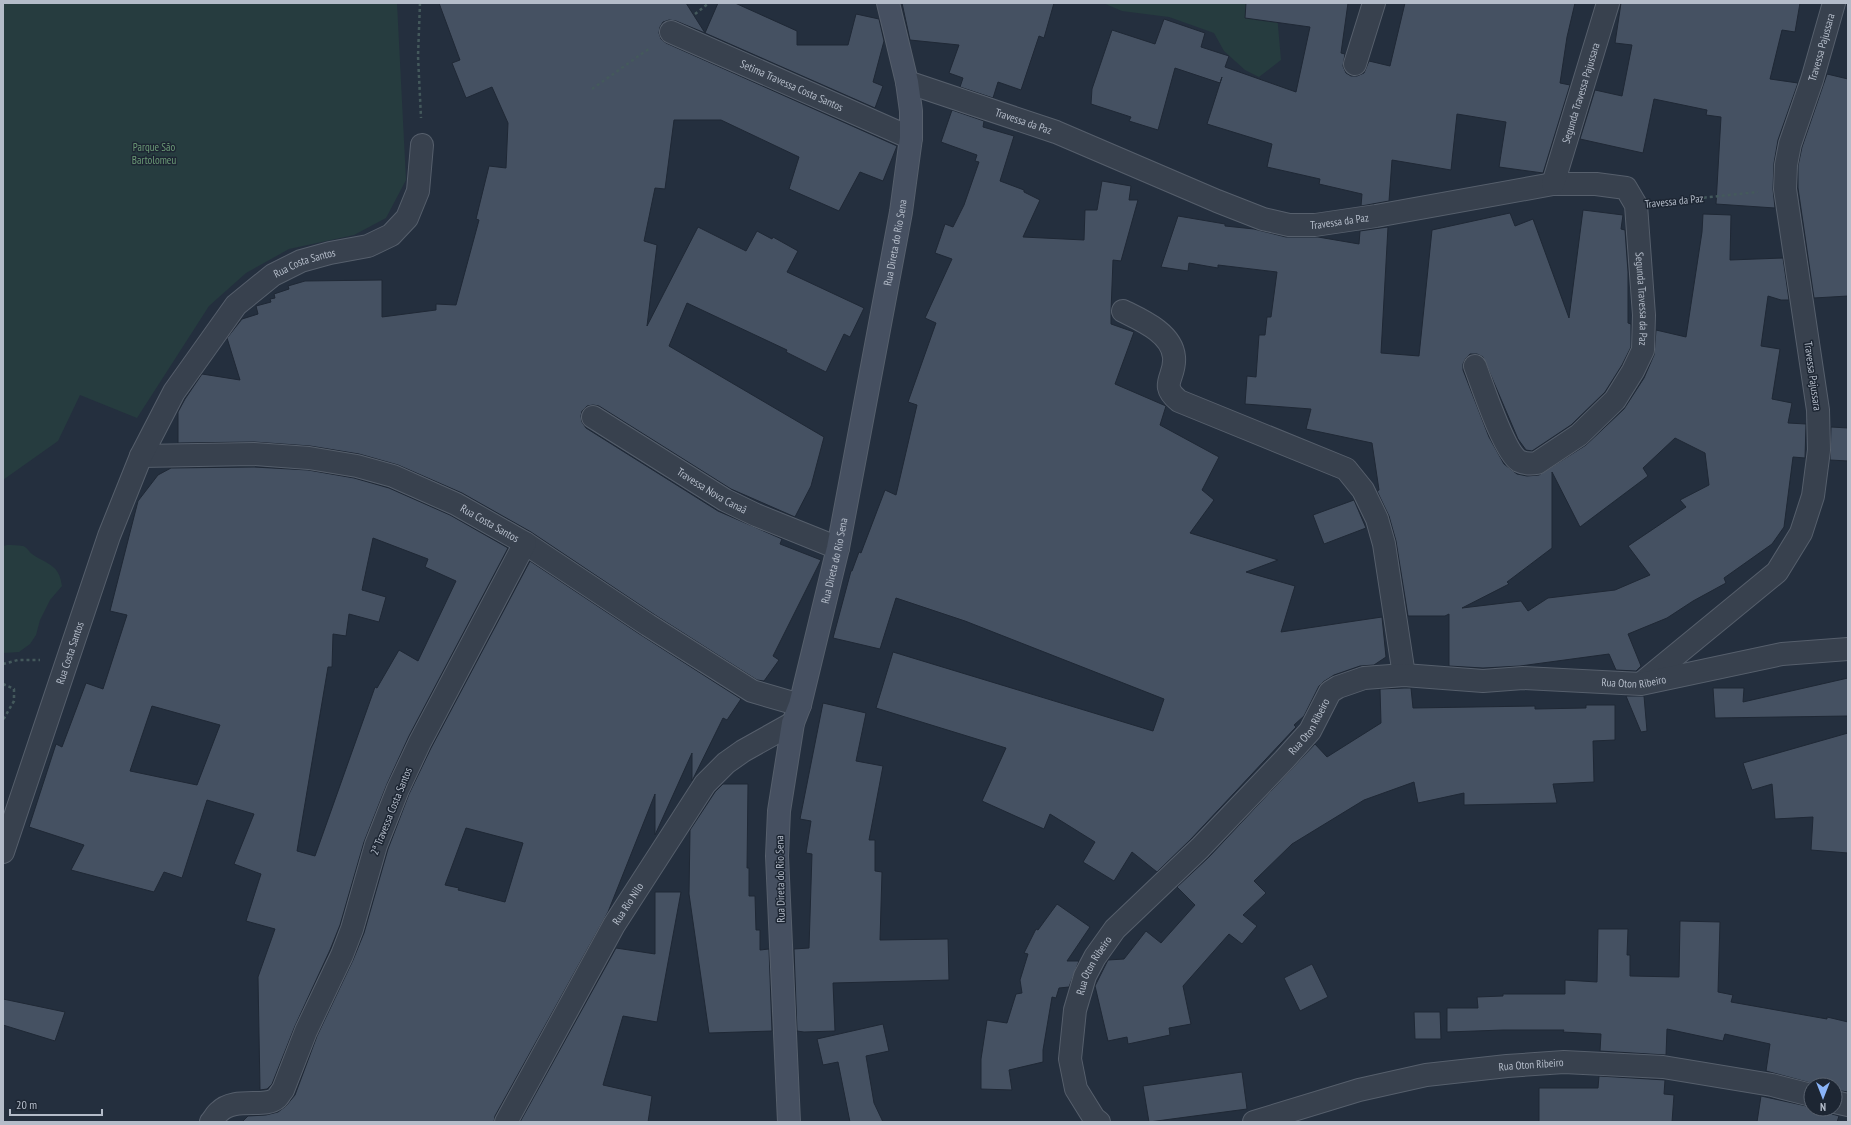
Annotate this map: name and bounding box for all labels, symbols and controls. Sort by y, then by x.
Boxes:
street label: Travessa Pajussara [1805,12,1838,83]
street label: Segunda Travessa Pajussara [1559,41,1603,145]
street label: Setima Travessa Costa Santos [738,56,846,114]
street label: Travessa da Paz [993,105,1054,137]
park label: Parque São Bartolomeu [132,140,176,167]
street label: Travessa da Paz [1644,191,1704,211]
street label: Rua Direta do Rio Sena [880,199,910,287]
street label: Travessa da Paz [1310,210,1370,232]
street label: Rua Costa Santos [271,245,337,281]
street label: Segunda Travessa da Paz [1632,252,1651,346]
street label: Travessa Pajussara [1801,340,1825,412]
street label: Travessa Nova Canaã [674,465,749,517]
street label: Rua Costa Santos [458,501,522,545]
street label: Rua Direta do Rio Sena [818,517,850,605]
street label: Rua Costa Santos [53,620,87,686]
street label: Rua Oton Ribeiro [1601,672,1667,691]
street label: Rua Oton Ribeiro [1285,696,1333,757]
street label: 2ª Travessa Costa Santos [367,765,415,857]
street label: Rua Direta do Rio Sena [772,835,788,923]
street label: Rua Rio Nilo [609,880,647,927]
street label: Rua Oton Ribeiro [1073,933,1115,996]
street label: Rua Oton Ribeiro [1498,1055,1564,1074]
north arrow [1803,1077,1843,1117]
scale bar [10,1091,102,1117]
text: 20 m [16,1097,37,1112]
text: N [1820,1100,1826,1114]

